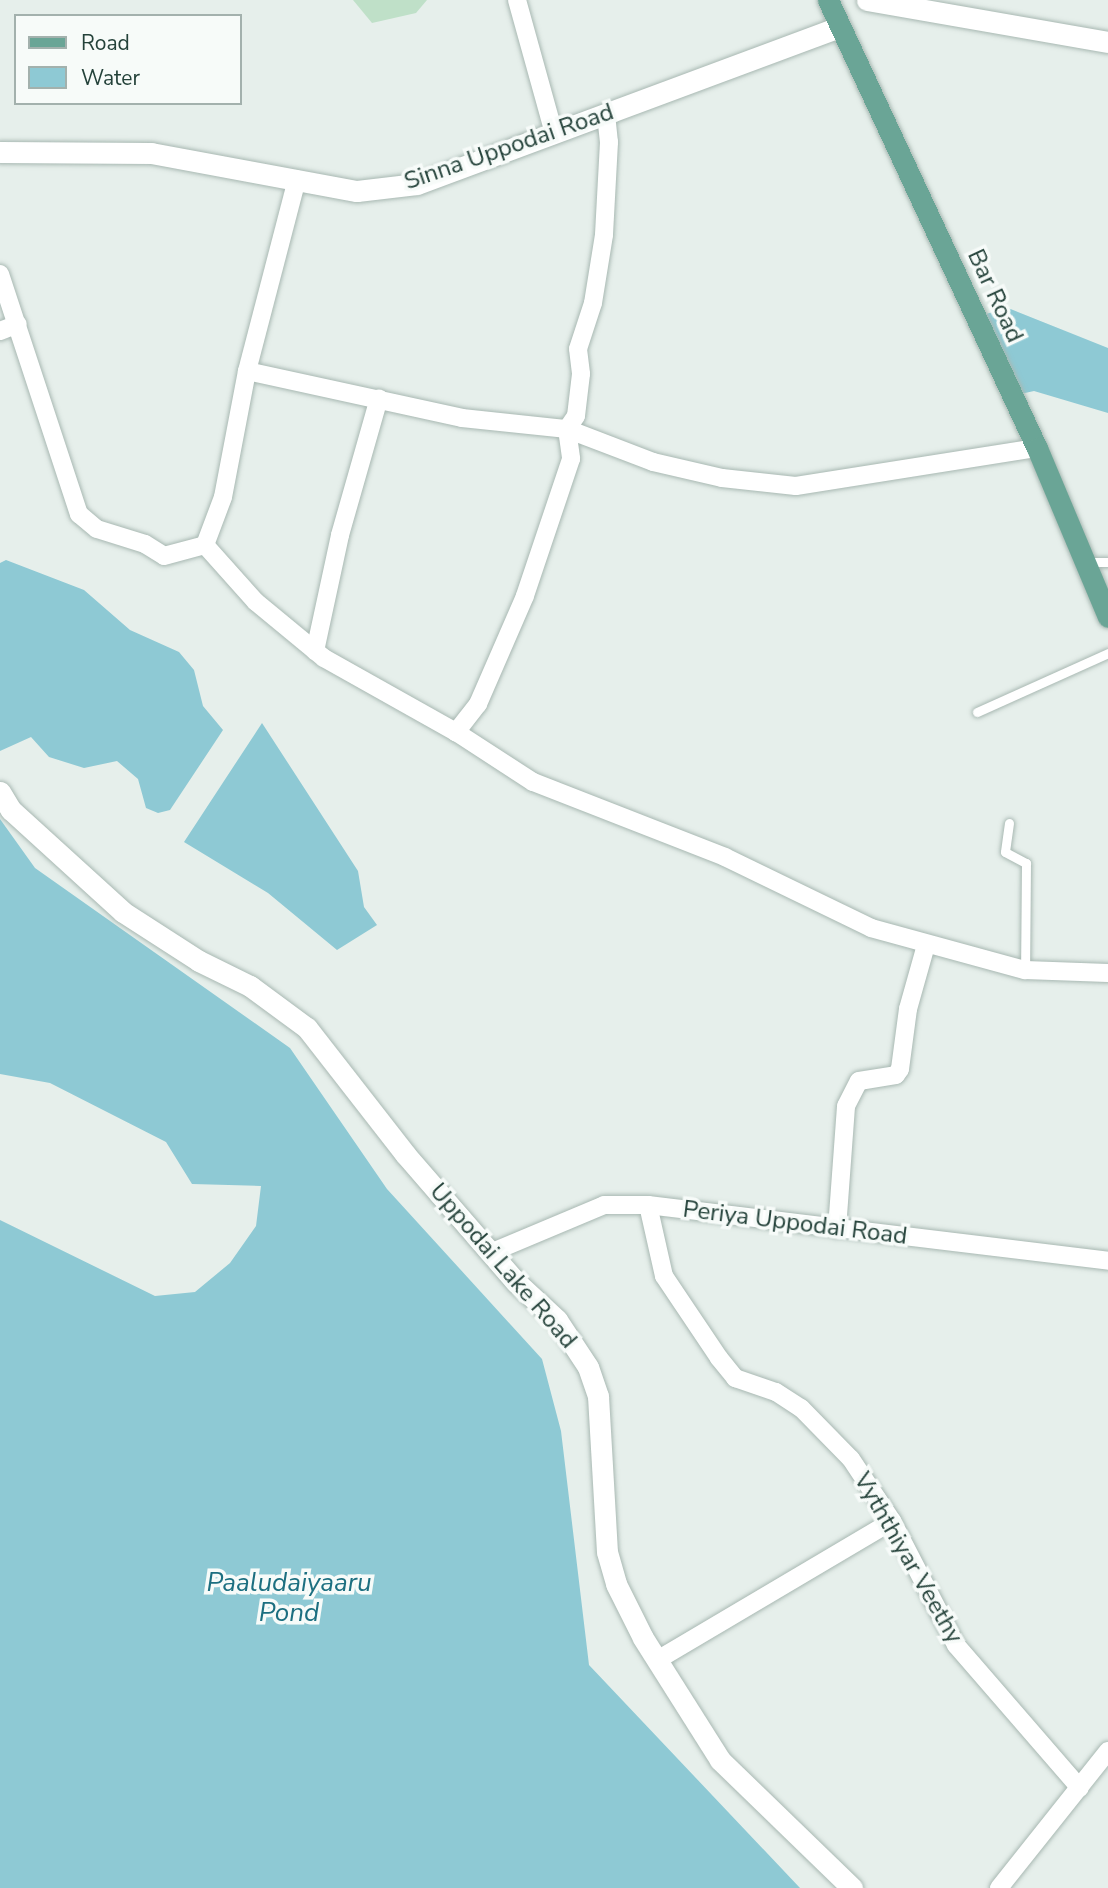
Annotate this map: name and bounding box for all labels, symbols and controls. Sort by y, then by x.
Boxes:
legend [14,14,242,105]
text: Road [81,29,130,57]
text: Water [81,64,140,92]
street label: Sinna Uppodai Road [401,98,617,196]
street label: Bar Road [961,245,1029,347]
street label: Uppodai Lake Road [423,1178,583,1354]
street label: Periya Uppodai Road [681,1195,909,1251]
street label: Vyththiyar Veethy [847,1467,969,1649]
water label: Paaludaiyaaru Pond [206,1567,372,1628]

